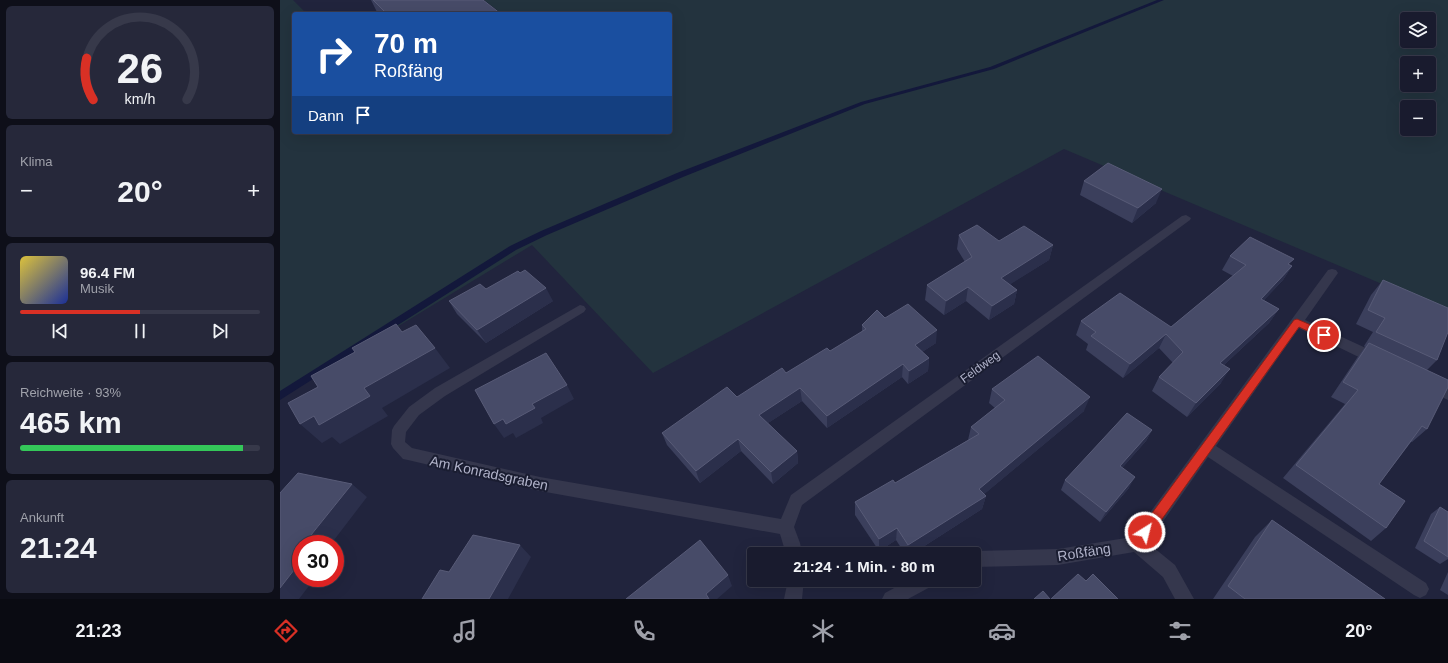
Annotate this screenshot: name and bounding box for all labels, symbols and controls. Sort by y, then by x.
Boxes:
map controls [1400,12,1436,136]
button: layers [1400,12,1436,48]
icon: right [308,28,360,80]
text: 70 m [374,28,438,59]
text: 26 [117,45,163,92]
button: + [1400,56,1436,92]
text: Roßfäng [374,61,443,81]
text: km/h [125,91,156,107]
button: − [1400,100,1436,136]
icon: arrive [352,104,374,126]
text: Dann [308,107,344,124]
text: Klima [20,154,53,169]
text: 20° [117,175,163,208]
text: − [20,178,33,203]
text: + [247,178,260,203]
text: 96.4 FM [80,264,135,281]
text: Musik [80,281,114,296]
pin [1307,318,1341,352]
icon: previous [49,320,71,342]
icon: pause [129,320,151,342]
icon: next [209,320,231,342]
icon: arrive [1313,324,1335,346]
street label: Feldweg [958,348,1002,386]
text: Reichweite · 93% [20,385,121,400]
text: 465 km [20,406,122,439]
street label: Am Konradsgraben [428,453,550,493]
text: Ankunft [20,510,64,525]
position arrow [1124,511,1166,553]
text: 21:24 [20,531,97,564]
speed limit sign: 30 [292,535,344,587]
street label: Roßfäng [1056,540,1112,564]
text: 21:24 · 1 Min. · 80 m [793,558,935,575]
icon: directions [272,617,300,645]
icon: music [451,617,479,645]
icon: phone [630,617,658,645]
icon: climate [809,617,837,645]
icon: car [988,617,1016,645]
icon: filters [1166,617,1194,645]
text: 21:23 [75,621,121,641]
text: 20° [1345,621,1372,641]

